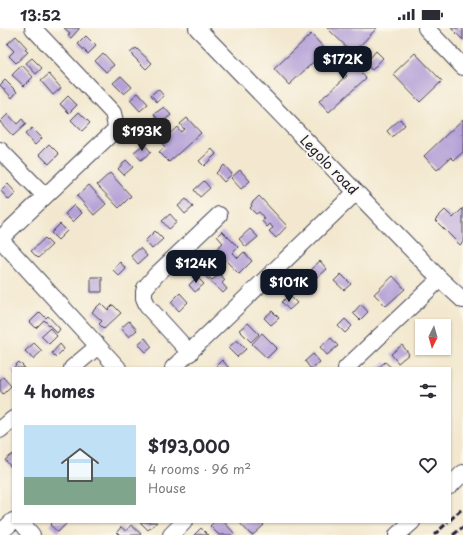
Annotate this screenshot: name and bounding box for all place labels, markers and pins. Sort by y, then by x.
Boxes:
pin: $172K [315,46,371,80]
pin: $193K [114,118,170,152]
pin: $124K [168,250,224,284]
pin: $101K [261,269,317,303]

